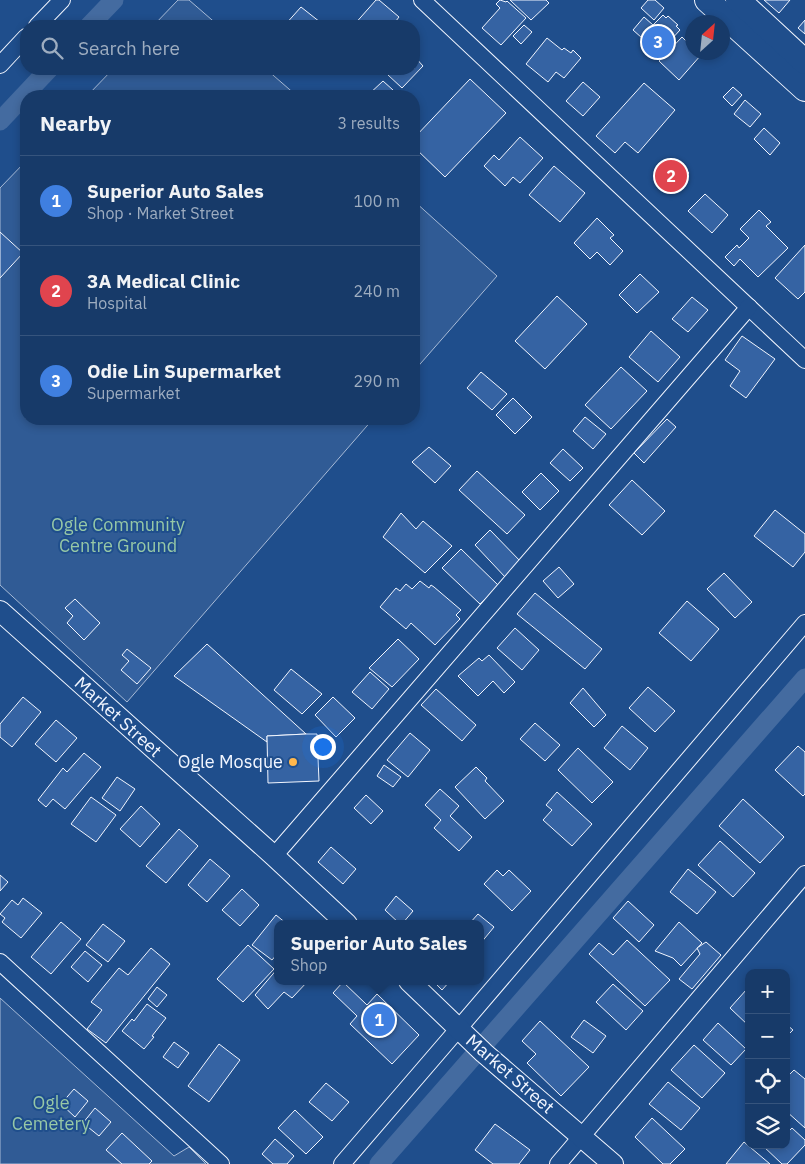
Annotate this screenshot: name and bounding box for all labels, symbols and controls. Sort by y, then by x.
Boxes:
north arrow [685,15,730,60]
search box [20,20,420,75]
pin: 3 [642,23,674,61]
icon: search [38,34,66,62]
text: Search here [78,36,180,60]
text: Nearby [40,109,111,137]
text: 3 results [337,113,400,133]
pin: 2 [655,157,687,195]
text: Superior Auto Sales [87,179,264,203]
text: 1 [51,191,61,211]
text: 100 m [353,191,400,211]
text: Shop · Market Street [87,203,234,223]
text: 3A Medical Clinic [87,269,240,293]
text: 2 [51,281,61,301]
text: 240 m [353,281,400,301]
text: Hospital [87,293,147,313]
text: Odie Lin Supermarket [87,359,281,383]
text: 3 [51,371,61,391]
text: 290 m [353,371,400,391]
text: Supermarket [87,383,180,403]
park label: Ogle Community Centre Ground [51,513,185,557]
street label: Market Street [70,671,167,762]
your location [310,734,336,760]
place label: Ogle Mosque [178,750,283,773]
marker: Ogle Mosque [287,756,299,768]
popup [274,920,484,985]
text: Superior Auto Sales [291,931,467,955]
text: Shop [291,955,327,975]
map controls [745,969,790,1149]
button: + [745,969,790,1014]
pin: 1 [363,1001,395,1039]
button: − [745,1014,790,1059]
street label: Market Street [461,1029,559,1118]
button: locate [745,1059,790,1104]
park label: Ogle Cemetery [12,1091,90,1135]
button: layers [745,1104,790,1149]

